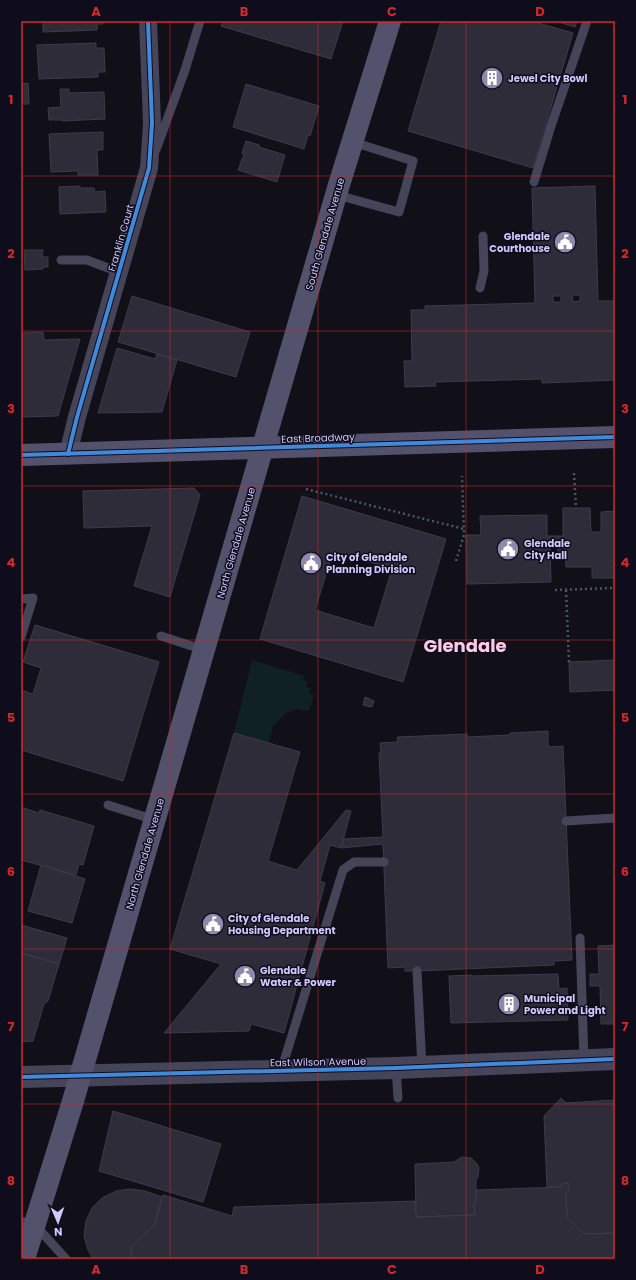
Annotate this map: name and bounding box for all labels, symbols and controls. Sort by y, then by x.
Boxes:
text: A [91,2,101,21]
text: B [240,2,249,21]
text: C [387,2,397,21]
text: D [535,2,545,21]
building icon: Jewel City Bowl [479,65,505,91]
place label: Jewel City Bowl [508,71,588,86]
text: 1 [9,90,13,109]
text: 1 [623,90,627,109]
street label: South Glendale Avenue [302,176,348,292]
street label: Franklin Court [104,202,138,273]
place label: Glendale Courthouse [489,229,550,256]
public building icon: Glendale Courthouse [552,229,578,255]
text: 2 [7,244,15,263]
text: 2 [621,244,629,263]
text: 3 [7,399,15,418]
text: 3 [621,399,629,418]
street label: East Broadway [281,429,356,447]
street label: North Glendale Avenue [213,486,259,600]
public building icon: Glendale City Hall [495,536,521,562]
place label: Glendale City Hall [524,536,570,563]
public building icon: City of Glendale Planning Division [298,550,324,576]
place label: City of Glendale Planning Division [326,550,415,577]
text: 4 [7,553,16,572]
text: 4 [621,553,630,572]
district label: Glendale [423,633,507,658]
text: 5 [7,708,15,727]
text: 5 [621,708,629,727]
street label: North Glendale Avenue [122,797,168,911]
text: 6 [7,862,15,881]
text: 6 [621,862,629,881]
public building icon: City of Glendale Housing Department [200,911,226,937]
place label: City of Glendale Housing Department [228,911,336,938]
public building icon: Glendale Water & Power [232,963,258,989]
place label: Glendale Water & Power [260,963,336,990]
building icon: Municipal Power and Light [496,991,522,1017]
place label: Municipal Power and Light [524,991,606,1018]
text: 7 [8,1017,15,1036]
text: 7 [622,1017,629,1036]
street label: East Wilson Avenue [270,1054,366,1070]
text: 8 [7,1171,15,1190]
text: 8 [621,1171,629,1190]
north arrow [38,1202,78,1242]
text: N [54,1224,63,1240]
text: A [91,1260,101,1279]
text: B [240,1260,249,1279]
text: C [387,1260,397,1279]
text: D [535,1260,545,1279]

